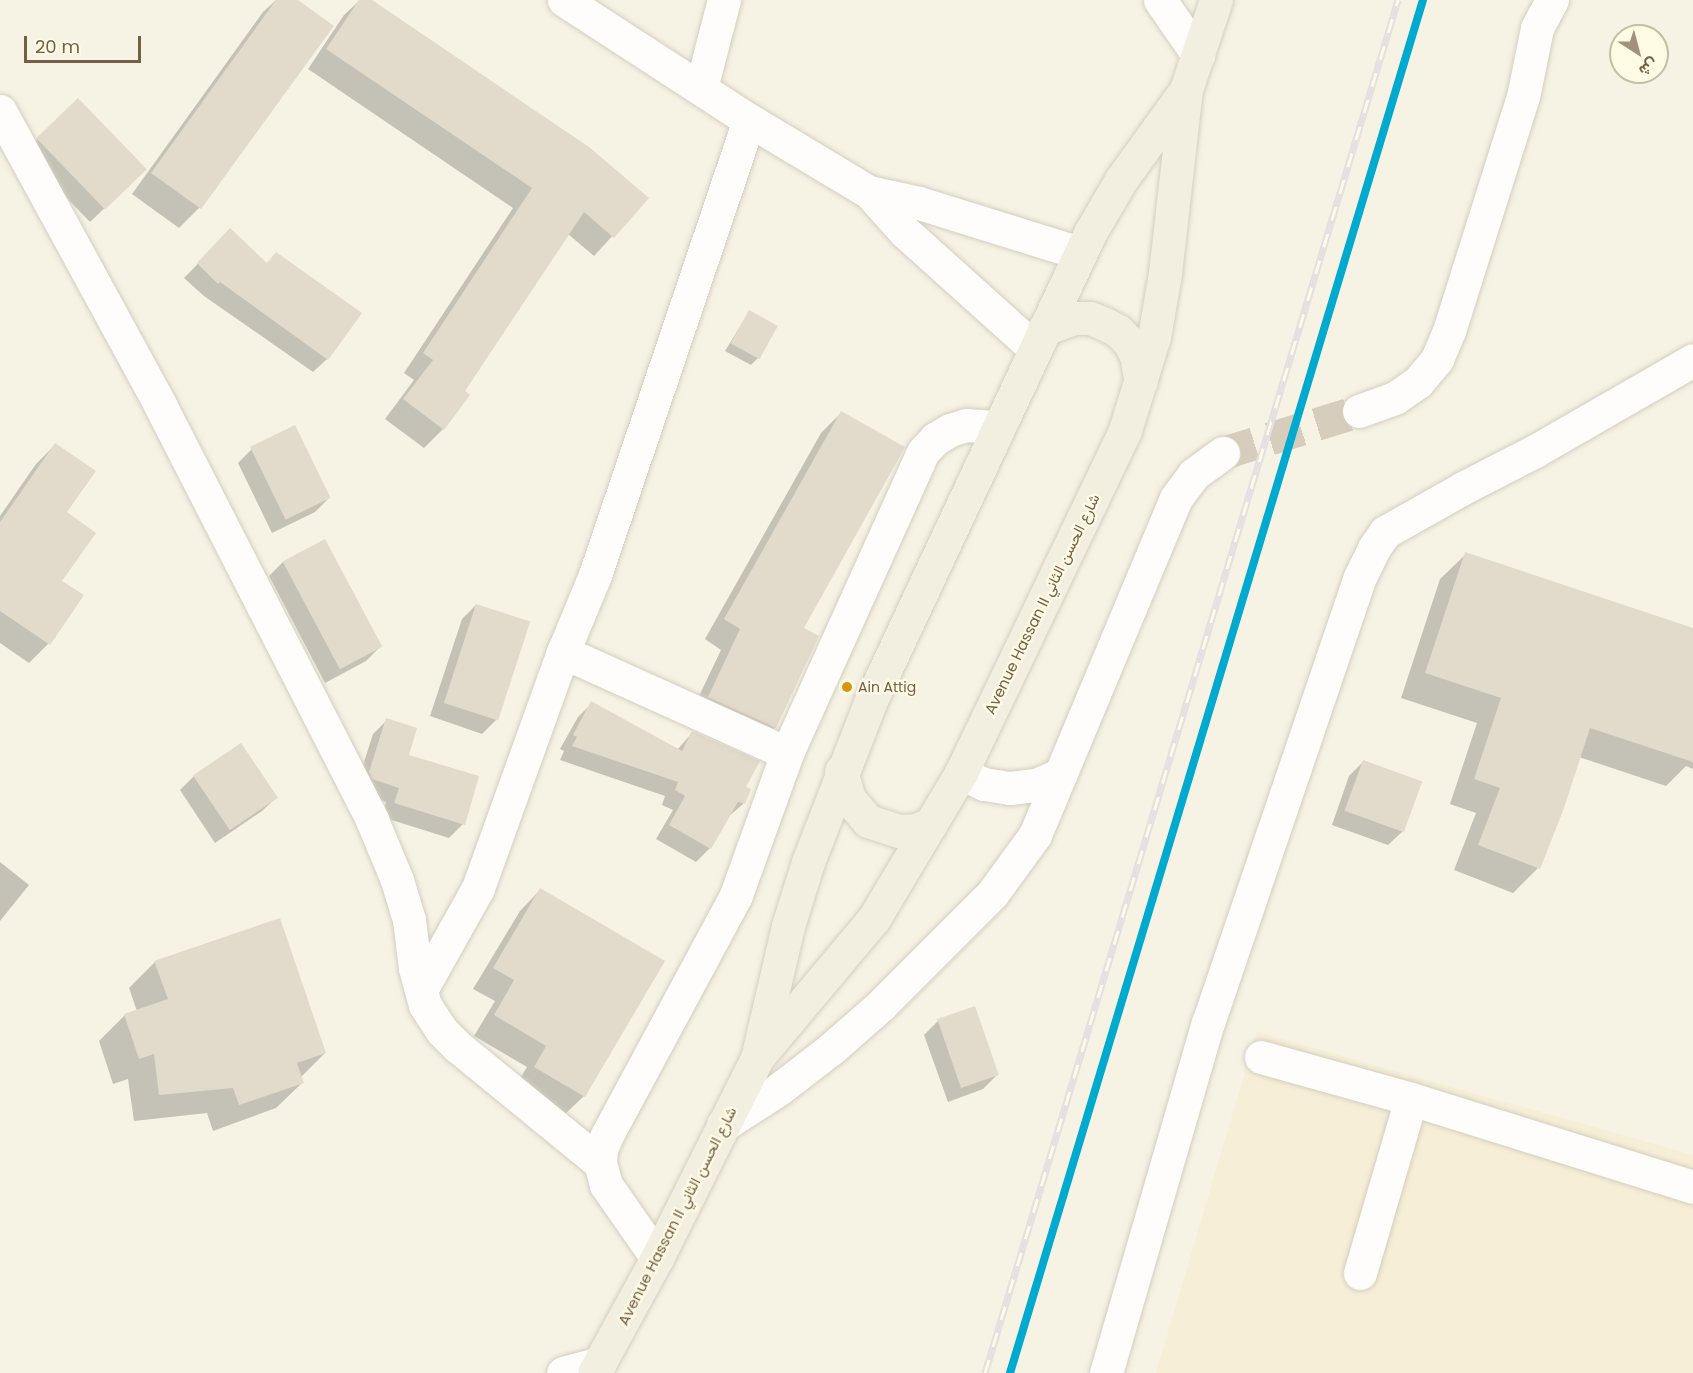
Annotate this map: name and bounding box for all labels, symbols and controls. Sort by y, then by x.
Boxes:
scale bar [27,24,144,62]
north arrow [1609,24,1669,84]
text: 20 m [35,34,80,59]
text: ش [1634,52,1663,82]
street label: Avenue Hassan II شارع الحسن الثاني [981,491,1103,717]
place label: Ain Attig [858,679,916,695]
marker: Ain Attig [841,681,853,693]
street label: Avenue Hassan II شارع الحسن الثاني [614,1104,740,1328]

